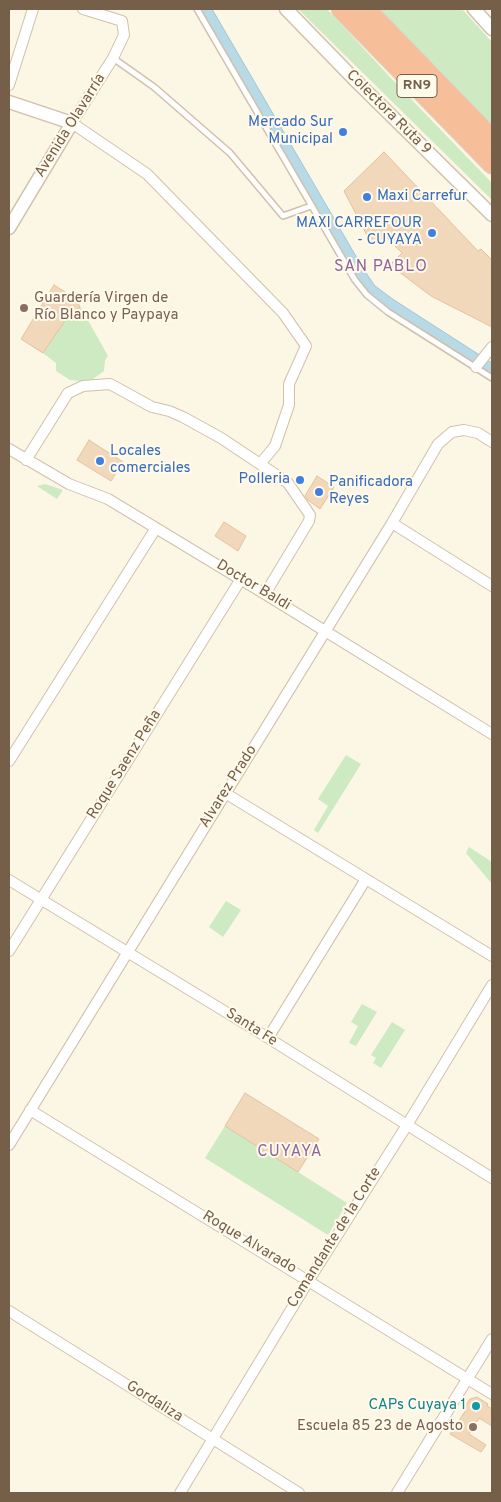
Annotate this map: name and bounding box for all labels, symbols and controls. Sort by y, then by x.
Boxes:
street label: Colectora Ruta 9 [342,67,434,159]
street label: Avenida Olavarría [32,71,110,181]
road number: RN9 [397,74,437,98]
place label: Mercado Sur Municipal [248,114,333,149]
marker: Mercado Sur Municipal [337,126,349,138]
place label: Maxi Carrefur [377,188,468,206]
marker: Maxi Carrefur [361,191,373,203]
place label: MAXI CARREFOUR - CUYAYA [296,215,422,250]
marker: MAXI CARREFOUR - CUYAYA [426,227,438,239]
district label: SAN PABLO [333,258,429,278]
place label: Guardería Virgen de Río Blanco y Paypaya [34,290,178,325]
marker: Guardería Virgen de Río Blanco y Paypaya [18,302,30,314]
place label: Locales comerciales [110,443,191,478]
marker: Locales comerciales [94,455,106,467]
place label: Polleria [239,471,290,489]
marker: Polleria [294,474,306,486]
place label: Panificadora Reyes [329,474,413,509]
marker: Panificadora Reyes [313,486,325,498]
street label: Doctor Baldi [213,557,293,615]
street label: Roque Saenz Peña [84,707,166,823]
street label: Alvarez Prado [196,742,262,832]
street label: Santa Fe [222,1005,280,1051]
district label: CUYAYA [257,1143,323,1163]
street label: Comandante de la Corte [284,1164,386,1312]
street label: Roque Alvarado [199,1208,299,1278]
street label: Gordaliza [122,1378,186,1426]
place label: CAPs Cuyaya 1 [368,1397,466,1415]
marker: CAPs Cuyaya 1 [470,1400,482,1412]
place label: Escuela 85 23 de Agosto [297,1418,463,1436]
marker: Escuela 85 23 de Agosto [467,1421,479,1433]

